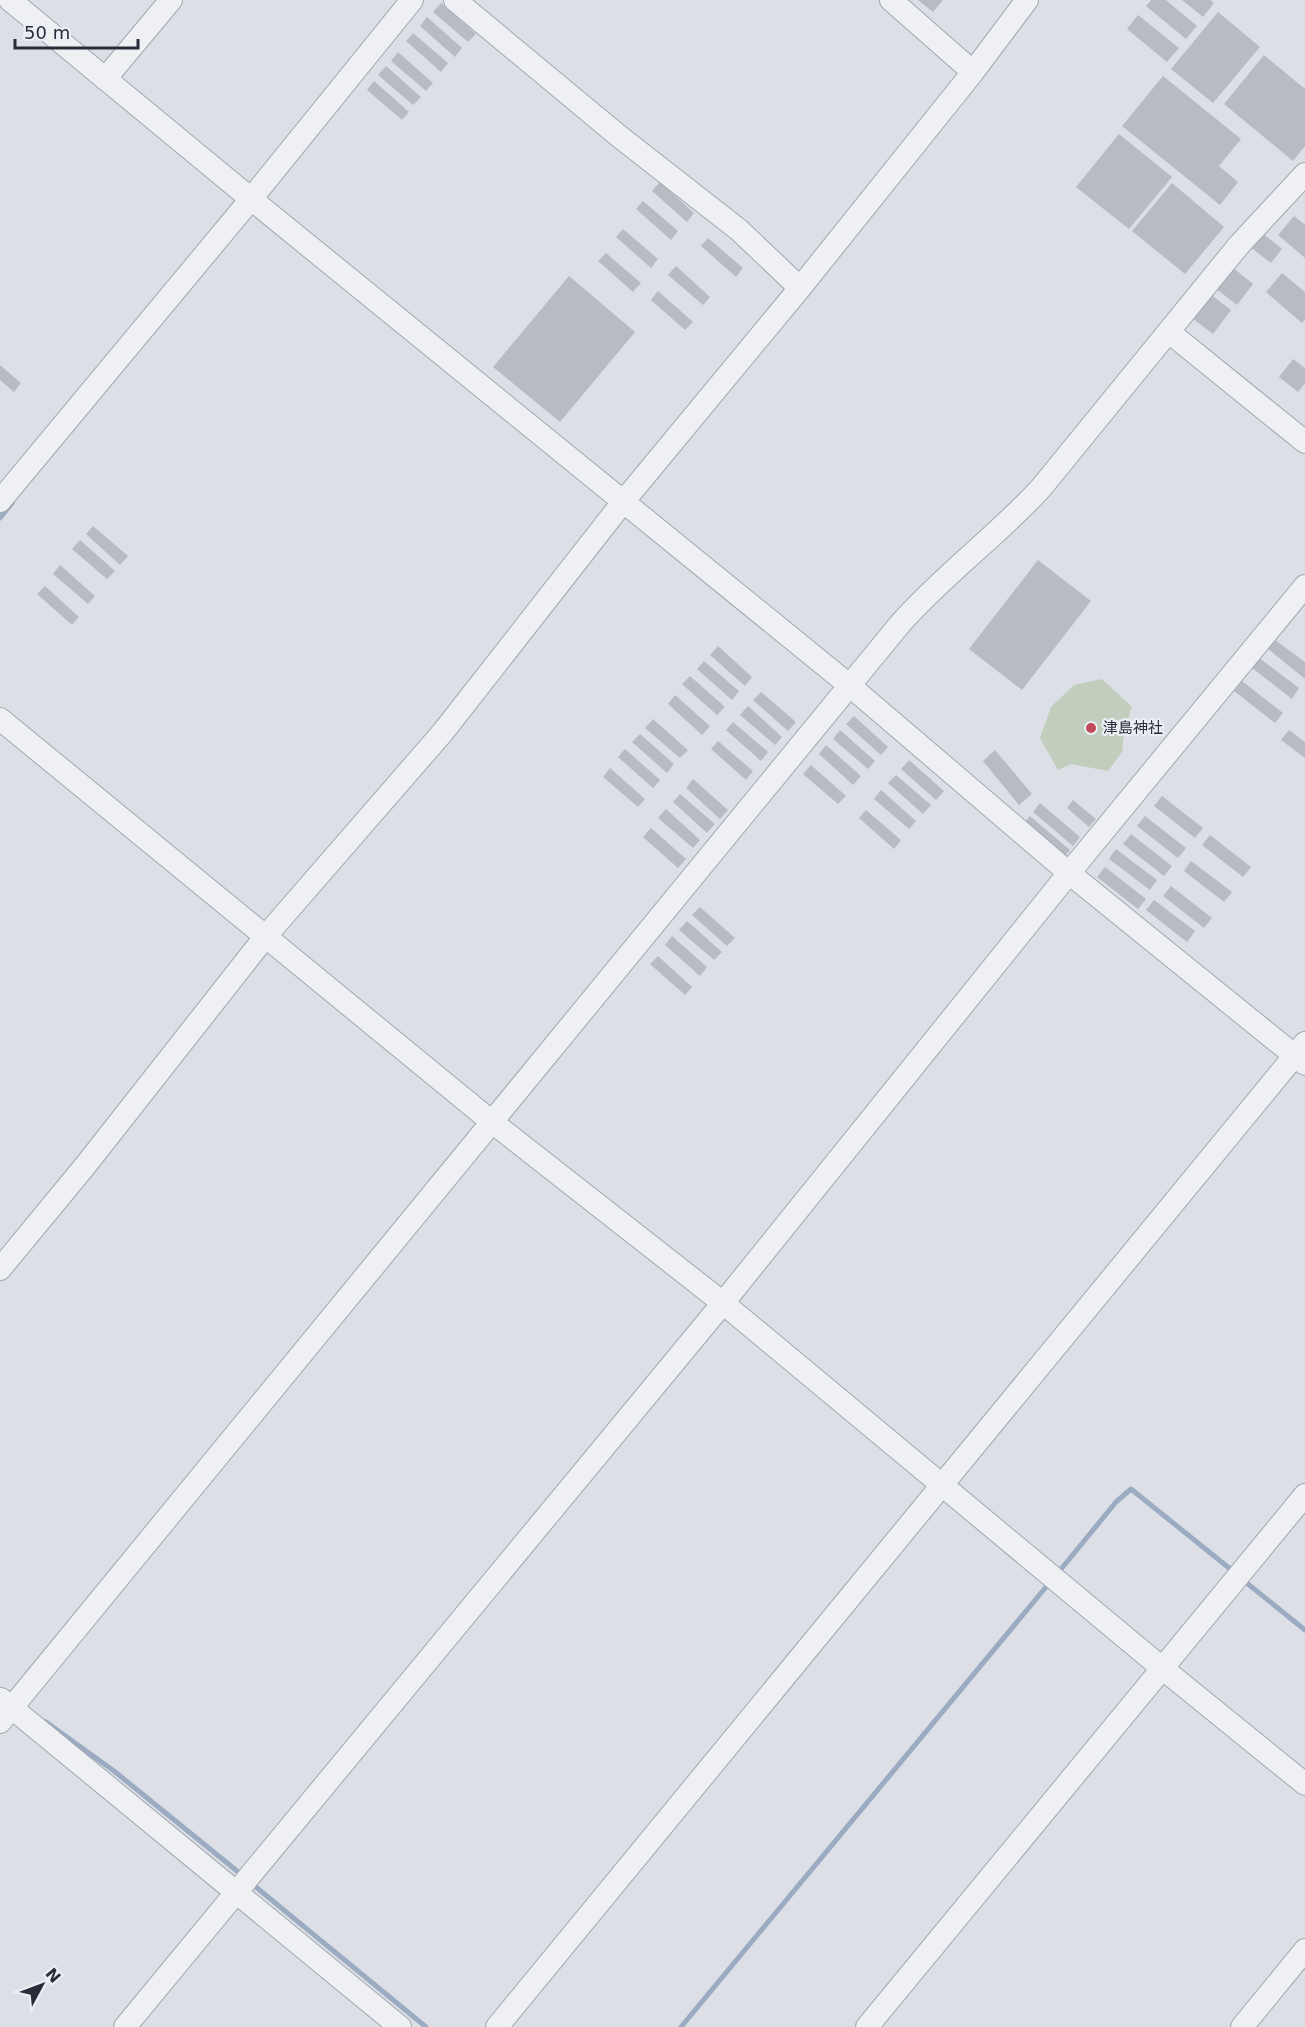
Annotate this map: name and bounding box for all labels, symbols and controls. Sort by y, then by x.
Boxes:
scale bar [15,12,138,50]
text: 50 m [24,22,70,43]
place label: 津島神社 [1103,719,1163,737]
marker: 津島神社 [1084,721,1098,735]
north arrow [12,1955,72,2015]
text: N [41,1964,65,1987]

